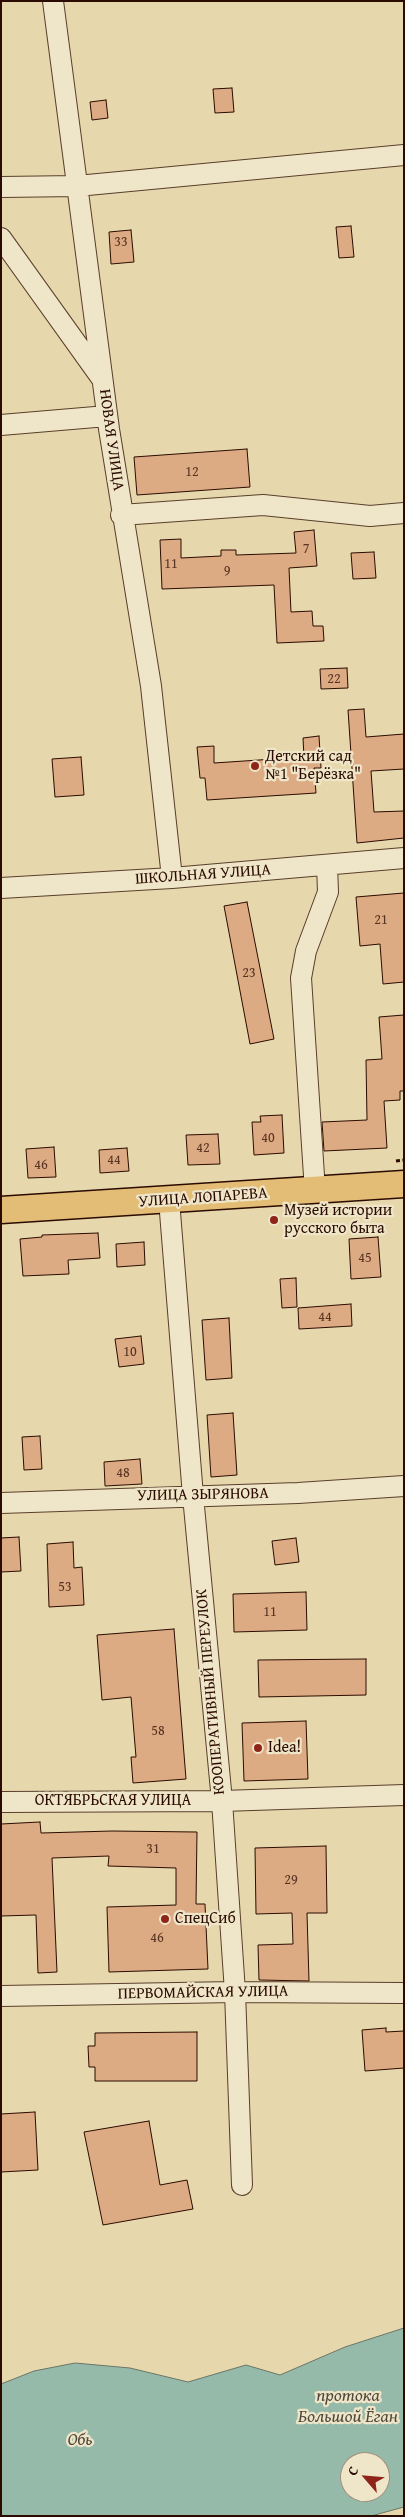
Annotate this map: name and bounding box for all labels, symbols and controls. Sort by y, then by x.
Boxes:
house number: 33 [114,234,128,250]
street label: НОВАЯ УЛИЦА [94,388,128,492]
house number: 12 [185,464,199,480]
house number: 7 [303,541,309,557]
house number: 11 [164,556,178,572]
house number: 9 [224,563,230,579]
house number: 22 [327,671,341,687]
place label: Детский сад №1 "Берёзка" [265,747,361,785]
marker: Детский сад №1 "Берёзка" [249,760,261,772]
street label: ШКОЛЬНАЯ УЛИЦА [135,861,271,889]
house number: 21 [374,912,388,928]
house number: 23 [242,965,256,981]
house number: 40 [261,1130,275,1146]
house number: 42 [196,1140,210,1156]
house number: 44 [107,1152,121,1168]
house number: 46 [34,1157,48,1173]
street label: УЛИЦА ЛОПАРЕВА [138,1184,268,1212]
place label: Музей истории русского быта [284,1201,392,1239]
marker: Музей истории русского быта [268,1214,280,1226]
house number: 45 [358,1250,372,1266]
house number: 44 [318,1309,332,1325]
house number: 10 [123,1344,137,1360]
house number: 48 [116,1465,130,1481]
street label: УЛИЦА ЗЫРЯНОВА [137,1484,269,1506]
house number: 53 [58,1579,72,1595]
street label: КООПЕРАТИВНЫЙ ПЕРЕУЛОК [192,1588,230,1796]
house number: 11 [263,1604,277,1620]
house number: 58 [151,1723,165,1739]
place label: Idea! [268,1738,301,1758]
marker: Idea! [252,1742,264,1754]
street label: ОКТЯБРЬСКАЯ УЛИЦА [35,1791,191,1811]
house number: 31 [146,1841,160,1857]
house number: 29 [284,1872,298,1888]
place label: СпецСиб [175,1909,236,1929]
marker: СпецСиб [159,1913,171,1925]
house number: 46 [150,1930,164,1946]
street label: ПЕРВОМАЙСКАЯ УЛИЦА [118,1982,288,2004]
water label: протока Большой Ёган [298,2385,398,2428]
water label: Обь [67,2429,93,2451]
north arrow [340,2452,390,2502]
text: С [342,2463,363,2479]

